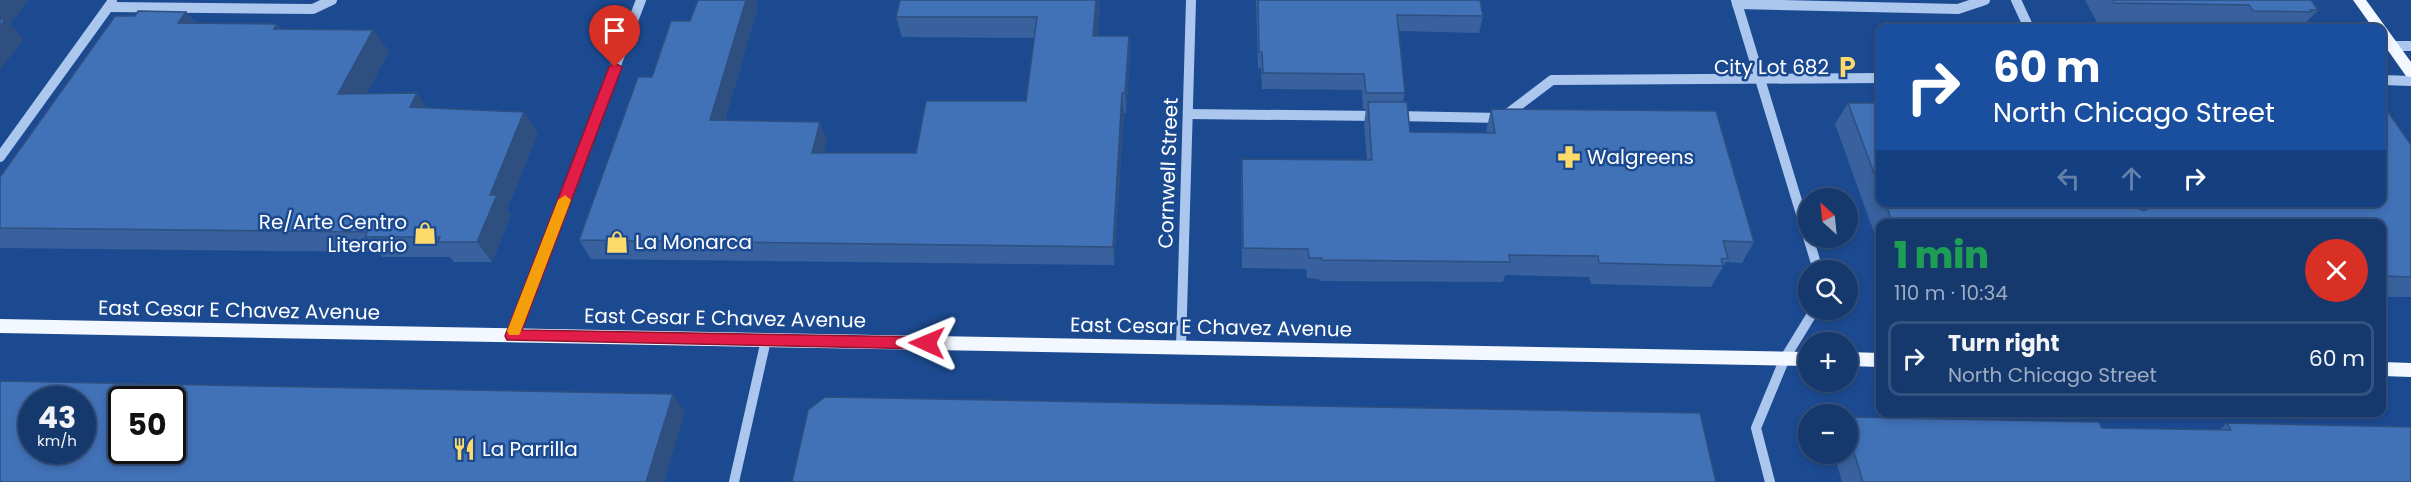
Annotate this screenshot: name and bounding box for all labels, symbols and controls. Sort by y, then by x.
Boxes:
pin [589,5,640,67]
icon: arrive [598,14,631,47]
text: 60 m [1993,38,2101,97]
icon: right [1894,48,1972,126]
place label: City Lot 682 [1714,53,1829,81]
parking icon: City Lot 682 [1834,54,1860,80]
text: North Chicago Street [1993,94,2275,131]
street label: Cornwell Street [1151,97,1185,249]
place label: Walgreens [1587,143,1694,171]
pharmacy icon: Walgreens [1556,144,1582,170]
icon: left [2052,162,2085,195]
icon: ahead [2115,162,2148,195]
icon: right [2178,162,2211,195]
north arrow [1798,188,1858,248]
map controls [1798,188,1858,464]
place label: Re/Arte Centro Literario [259,208,407,259]
shop icon: Re/Arte Centro Literario [412,220,438,246]
place label: La Monarca [635,228,752,256]
shop icon: La Monarca [604,229,630,255]
text: 1 min [1894,230,1989,281]
button: close [2305,239,2368,302]
button: search [1798,260,1858,320]
text: 110 m · 10:34 [1894,279,2008,307]
street label: East Cesar E Chavez Avenue [98,294,380,326]
street label: East Cesar E Chavez Avenue [584,302,866,334]
position arrow [895,311,959,375]
street label: East Cesar E Chavez Avenue [1070,311,1352,343]
text: Turn right [1948,328,2059,359]
button: + [1798,332,1858,392]
icon: right [1897,342,1930,375]
text: 60 m [2309,343,2365,374]
text: North Chicago Street [1948,361,2157,389]
speed limit sign: 50 [108,386,186,464]
text: 43 [38,396,76,439]
button: − [1798,404,1858,464]
text: km/h [37,430,77,451]
place label: La Parrilla [482,435,578,463]
restaurant icon: La Parrilla [451,436,477,462]

